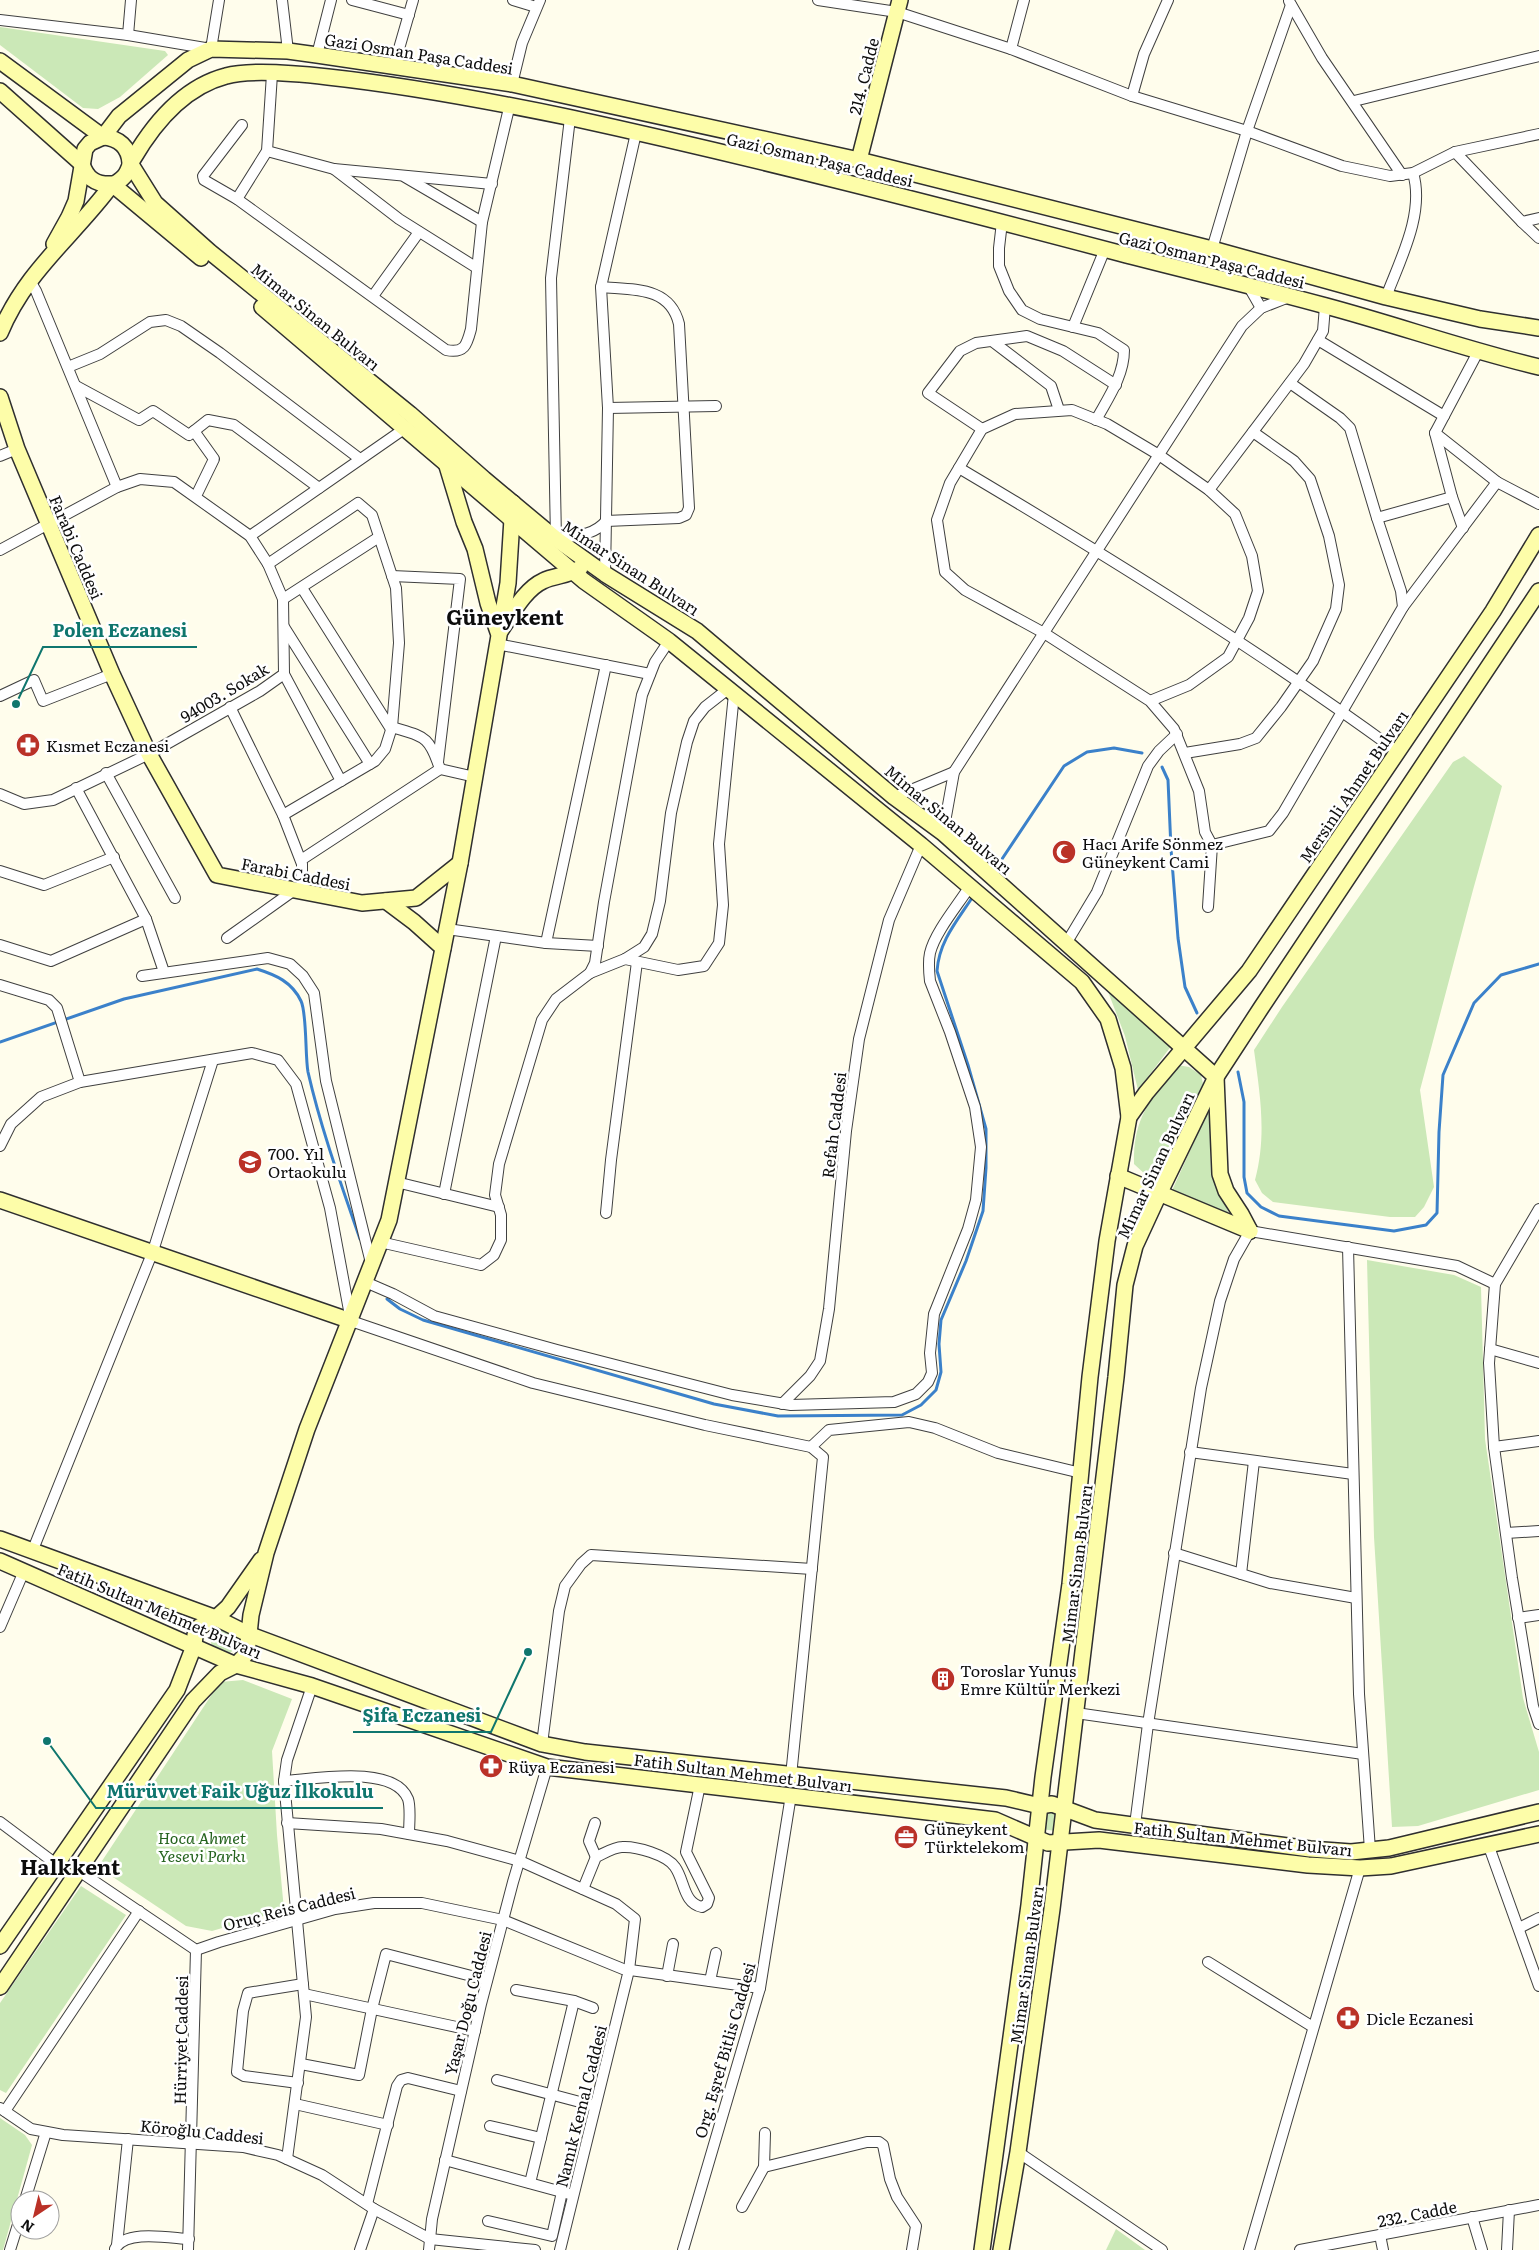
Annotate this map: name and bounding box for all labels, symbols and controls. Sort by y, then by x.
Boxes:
street label: Gazi Osman Paşa Caddesi [323,26,515,80]
street label: 214. Cadde [842,35,884,117]
street label: Gazi Osman Paşa Caddesi [724,126,916,192]
street label: Gazi Osman Paşa Caddesi [1117,224,1307,294]
street label: Mimar Sinan Bulvarı [246,256,386,376]
street label: Farabi Caddesi [44,491,110,603]
street label: Mimar Sinan Bulvarı [557,513,705,621]
district label: Güneykent [446,600,565,631]
callout: Polen Eczanesi [43,614,197,647]
text: Polen Eczanesi [53,616,188,643]
street label: 94003. Sokak [175,656,273,728]
street label: Mersinli Ahmet Bulvarı [1293,705,1413,867]
pharmacy icon: Kısmet Eczanesi [15,732,41,758]
place label: Kısmet Eczanesi [46,733,169,757]
street label: Mimar Sinan Bulvarı [880,758,1018,880]
place label: Hacı Arife Sönmez Güneykent Cami [1082,831,1223,873]
mosque icon: Hacı Arife Sönmez Güneykent Cami [1051,839,1077,865]
street label: Farabi Caddesi [239,851,353,895]
street label: Refah Caddesi [815,1070,851,1180]
street label: Mimar Sinan Bulvarı [1110,1087,1200,1243]
place label: 700. Yıl Ortaokulu [268,1141,347,1183]
school or university icon: 700. Yıl Ortaokulu [237,1149,263,1175]
street label: Mimar Sinan Bulvarı [1054,1483,1098,1645]
street label: Fatih Sultan Mehmet Bulvarı [54,1556,266,1664]
place label: Toroslar Yunus Emre Kültür Merkezi [960,1658,1120,1700]
building icon: Toroslar Yunus Emre Kültür Merkezi [930,1666,956,1692]
callout: Şifa Eczanesi [353,1699,491,1732]
text: Şifa Eczanesi [363,1701,482,1728]
street label: Fatih Sultan Mehmet Bulvarı [632,1747,854,1797]
pharmacy icon: Rüya Eczanesi [478,1753,504,1779]
place label: Rüya Eczanesi [508,1754,615,1778]
callout: Mürüvvet Faik Uğuz İlkokulu [96,1775,383,1808]
text: Mürüvvet Faik Uğuz İlkokulu [106,1777,374,1804]
street label: Fatih Sultan Mehmet Bulvarı [1132,1815,1354,1861]
place label: Güneykent Türktelekom [924,1816,1025,1858]
office icon: Güneykent Türktelekom [893,1824,919,1850]
park label: Hoca Ahmet Yesevi Parkı [158,1825,247,1867]
district label: Halkkent [20,1850,121,1881]
street label: Oruç Reis Caddesi [220,1880,358,1936]
street label: Mimar Sinan Bulvarı [1003,1884,1049,2046]
street label: Yaşar Doğu Caddesi [437,1928,497,2078]
street label: Org. Eşref Bitlis Caddesi [687,1959,761,2141]
street label: Hürriyet Caddesi [167,1975,193,2105]
pharmacy icon: Dicle Eczanesi [1335,2005,1361,2031]
place label: Dicle Eczanesi [1366,2006,1474,2030]
street label: Namık Kemal Caddesi [548,2022,612,2190]
street label: Köroğlu Caddesi [139,2113,265,2149]
north arrow [10,2190,60,2240]
street label: 232. Cadde [1375,2194,1459,2232]
text: N [16,2215,38,2238]

